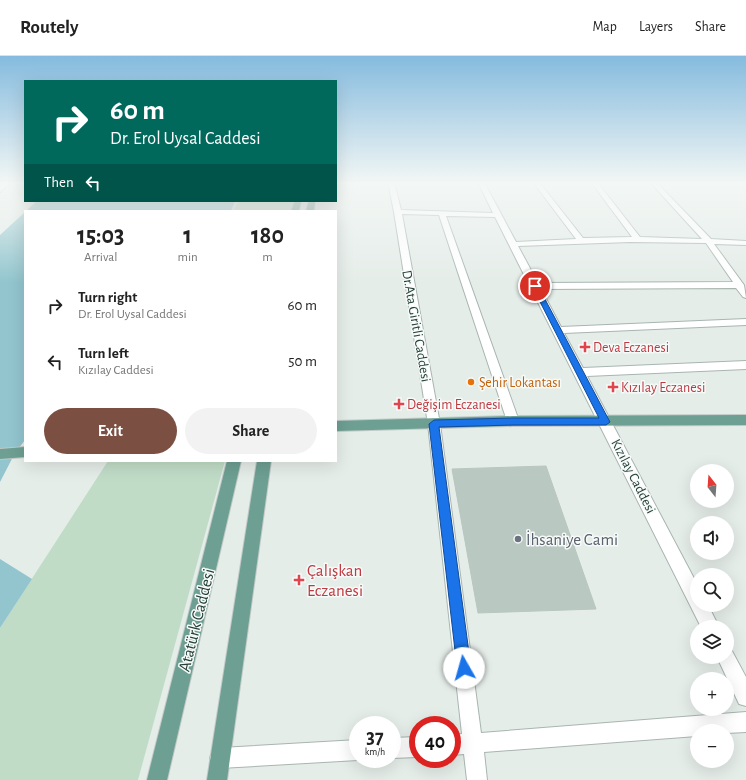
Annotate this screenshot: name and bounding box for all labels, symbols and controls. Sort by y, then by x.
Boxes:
text: Routely [20,18,79,37]
text: Map [592,20,617,34]
text: Layers [639,20,673,34]
text: Share [695,20,726,34]
icon: right [44,96,96,148]
text: 60 m [110,97,165,125]
text: Dr. Erol Uysal Caddesi [110,130,261,148]
icon: left [82,172,104,194]
text: Then [44,175,74,190]
text: 15:03 [77,224,124,248]
text: 1 [183,224,192,248]
text: 180 [251,224,284,248]
text: Arrival [84,251,117,264]
text: min [178,251,198,264]
text: m [262,251,273,264]
street label: Dr.Ata Giritli Caddesi [399,269,433,383]
pin [518,269,552,303]
icon: arrive [524,275,546,297]
text: Turn right [78,290,137,305]
icon: right [44,295,66,317]
text: 60 m [288,298,317,313]
text: Dr. Erol Uysal Caddesi [78,308,187,321]
place label: Deva Eczanesi [593,341,669,355]
marker: Deva Eczanesi [580,342,590,352]
text: Turn left [78,346,129,361]
icon: left [44,351,66,373]
text: 50 m [288,354,317,369]
text: Kızılay Caddesi [78,364,154,377]
place label: Şehir Lokantası [479,376,561,390]
marker: Şehir Lokantası [466,377,476,387]
place label: Kızılay Eczanesi [621,381,705,395]
marker: Kızılay Eczanesi [608,382,618,392]
place label: Değişim Eczanesi [407,398,501,412]
marker: Değişim Eczanesi [394,399,404,409]
button: Exit [44,408,177,454]
button: Share [185,408,317,454]
street label: Kızılay Caddesi [608,437,658,516]
north arrow [690,464,734,508]
map controls [690,464,734,768]
button: sound [690,516,734,560]
place label: İhsaniye Cami [526,530,618,549]
marker: İhsaniye Cami [513,534,523,544]
place label: Çalışkan Eczanesi [307,562,363,599]
street label: Atatürk Caddesi [176,567,217,673]
button: search [690,568,734,612]
marker: Çalışkan Eczanesi [294,575,304,585]
button: layers [690,620,734,664]
position arrow [443,647,485,689]
button: + [690,672,734,716]
speed limit sign: 40 [409,716,461,768]
button: − [690,724,734,768]
text: 37 [366,727,384,747]
text: km/h [365,747,385,757]

